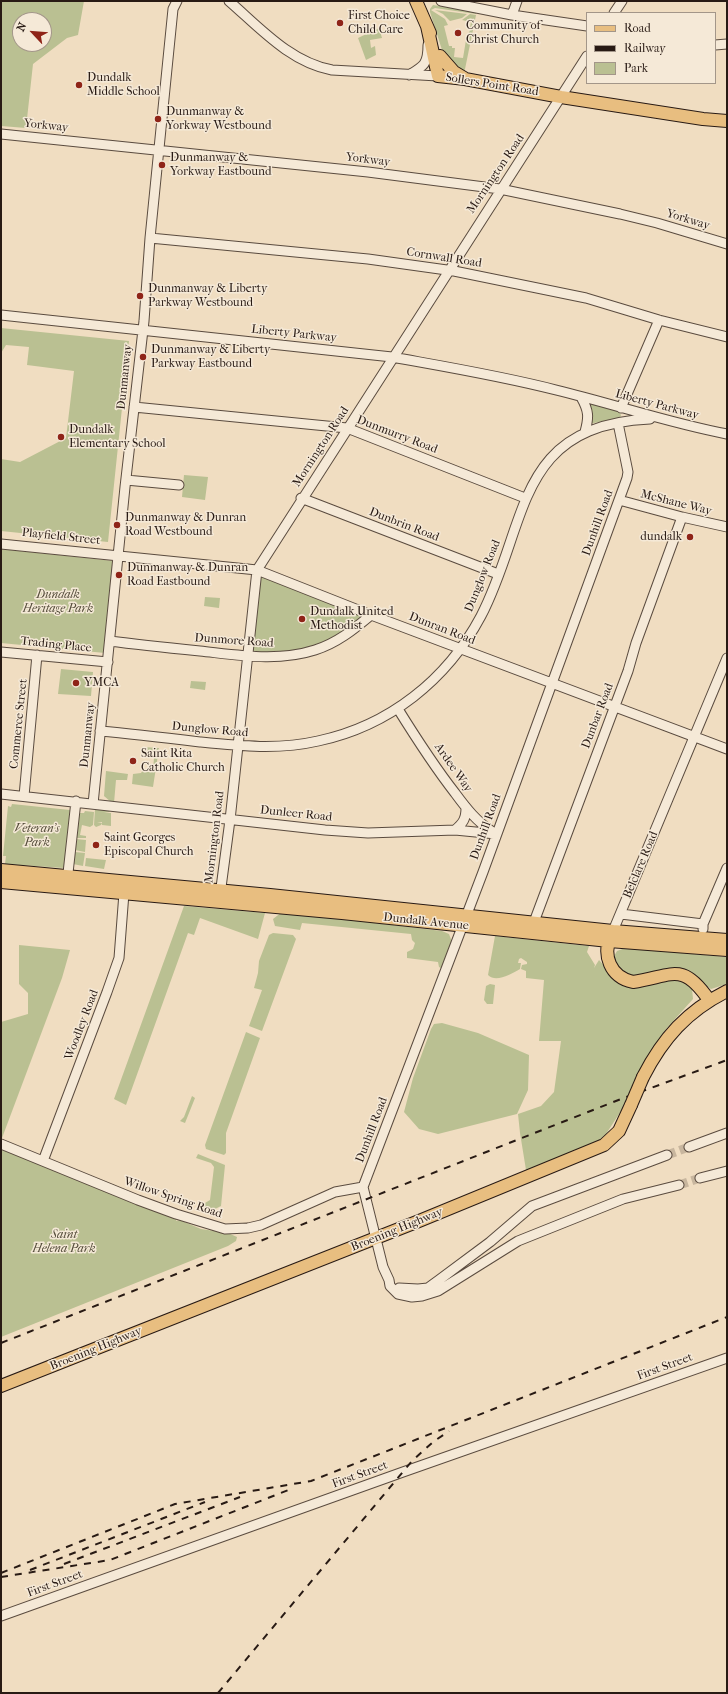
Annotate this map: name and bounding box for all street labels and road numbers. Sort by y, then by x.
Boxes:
street label: Sollers Point Road [445,71,539,99]
street label: Yorkway [23,116,69,136]
street label: Mornington Road [464,132,528,216]
street label: Yorkway [345,150,391,170]
street label: Yorkway [664,207,712,233]
street label: Cornwall Road [405,245,483,271]
street label: Liberty Parkway [251,322,337,346]
street label: Dunmanway [114,344,136,410]
street label: Liberty Parkway [614,387,700,423]
street label: Mornington Road [290,404,352,490]
street label: Dunmurry Road [355,413,439,457]
street label: McShane Way [639,487,713,519]
street label: Dunhill Road [579,488,617,558]
street label: Dunbrin Road [367,505,441,545]
street label: Playfield Street [21,526,101,548]
street label: Dunglow Road [462,538,504,614]
street label: Dunran Road [407,610,477,648]
street label: Dunmore Road [194,631,274,651]
street label: Trading Place [20,634,92,656]
street label: Commerce Street [7,678,31,770]
street label: Dunbar Road [579,681,617,751]
street label: Dunmanway [77,702,99,768]
street label: Dunglow Road [171,719,249,741]
street label: Ardee Way [431,741,475,795]
street label: Mornington Road [202,790,228,884]
street label: Dunhill Road [467,792,505,862]
street label: Dunleer Road [259,803,333,825]
street label: Belclare Road [620,829,662,901]
street label: Dundalk Avenue [383,910,469,934]
street label: Woodley Road [62,988,102,1062]
street label: Dunhill Road [353,1095,391,1165]
street label: Willow Spring Road [122,1174,224,1222]
street label: Broening Highway [349,1205,445,1255]
street label: Broening Highway [48,1324,144,1374]
street label: First Street [635,1350,695,1384]
street label: First Street [330,1458,390,1492]
street label: First Street [25,1567,85,1601]

